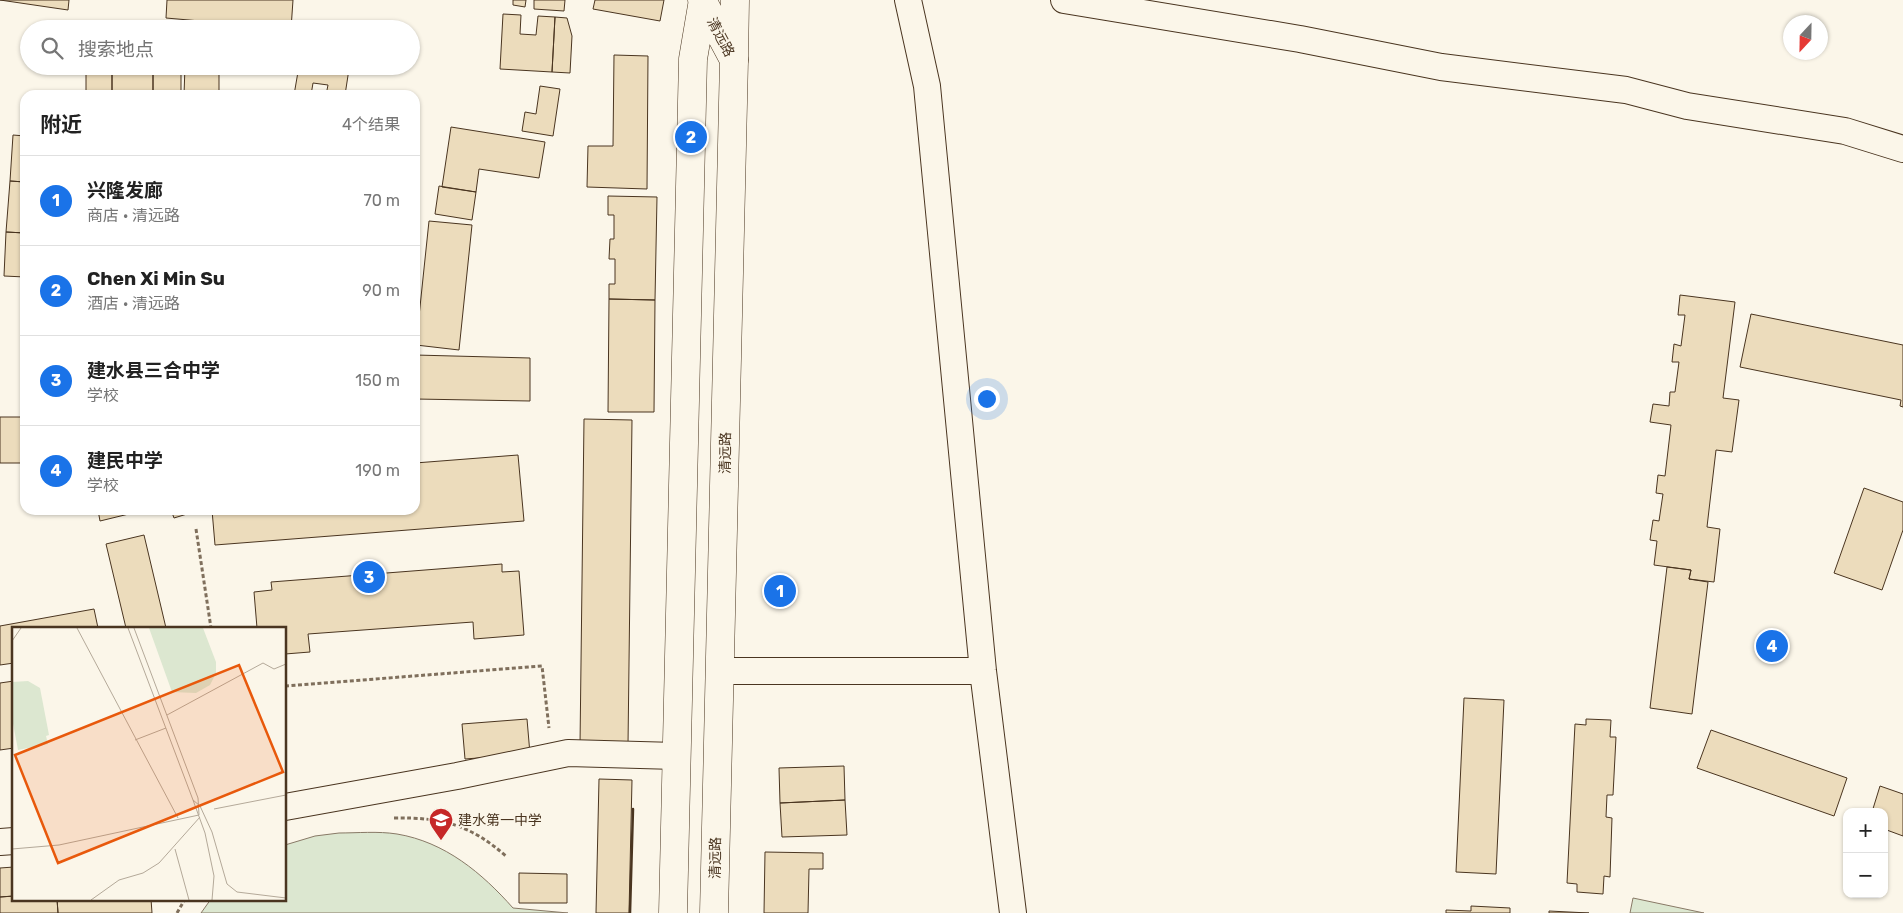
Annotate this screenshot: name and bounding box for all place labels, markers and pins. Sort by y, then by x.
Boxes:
pin: 2 [675,118,707,156]
pin: 3 [353,558,385,596]
pin: 1 [764,572,796,610]
pin: 4 [1756,627,1788,665]
school or university icon: 建水第一中学 [428,807,454,841]
place label: 建水第一中学 [458,812,542,829]

